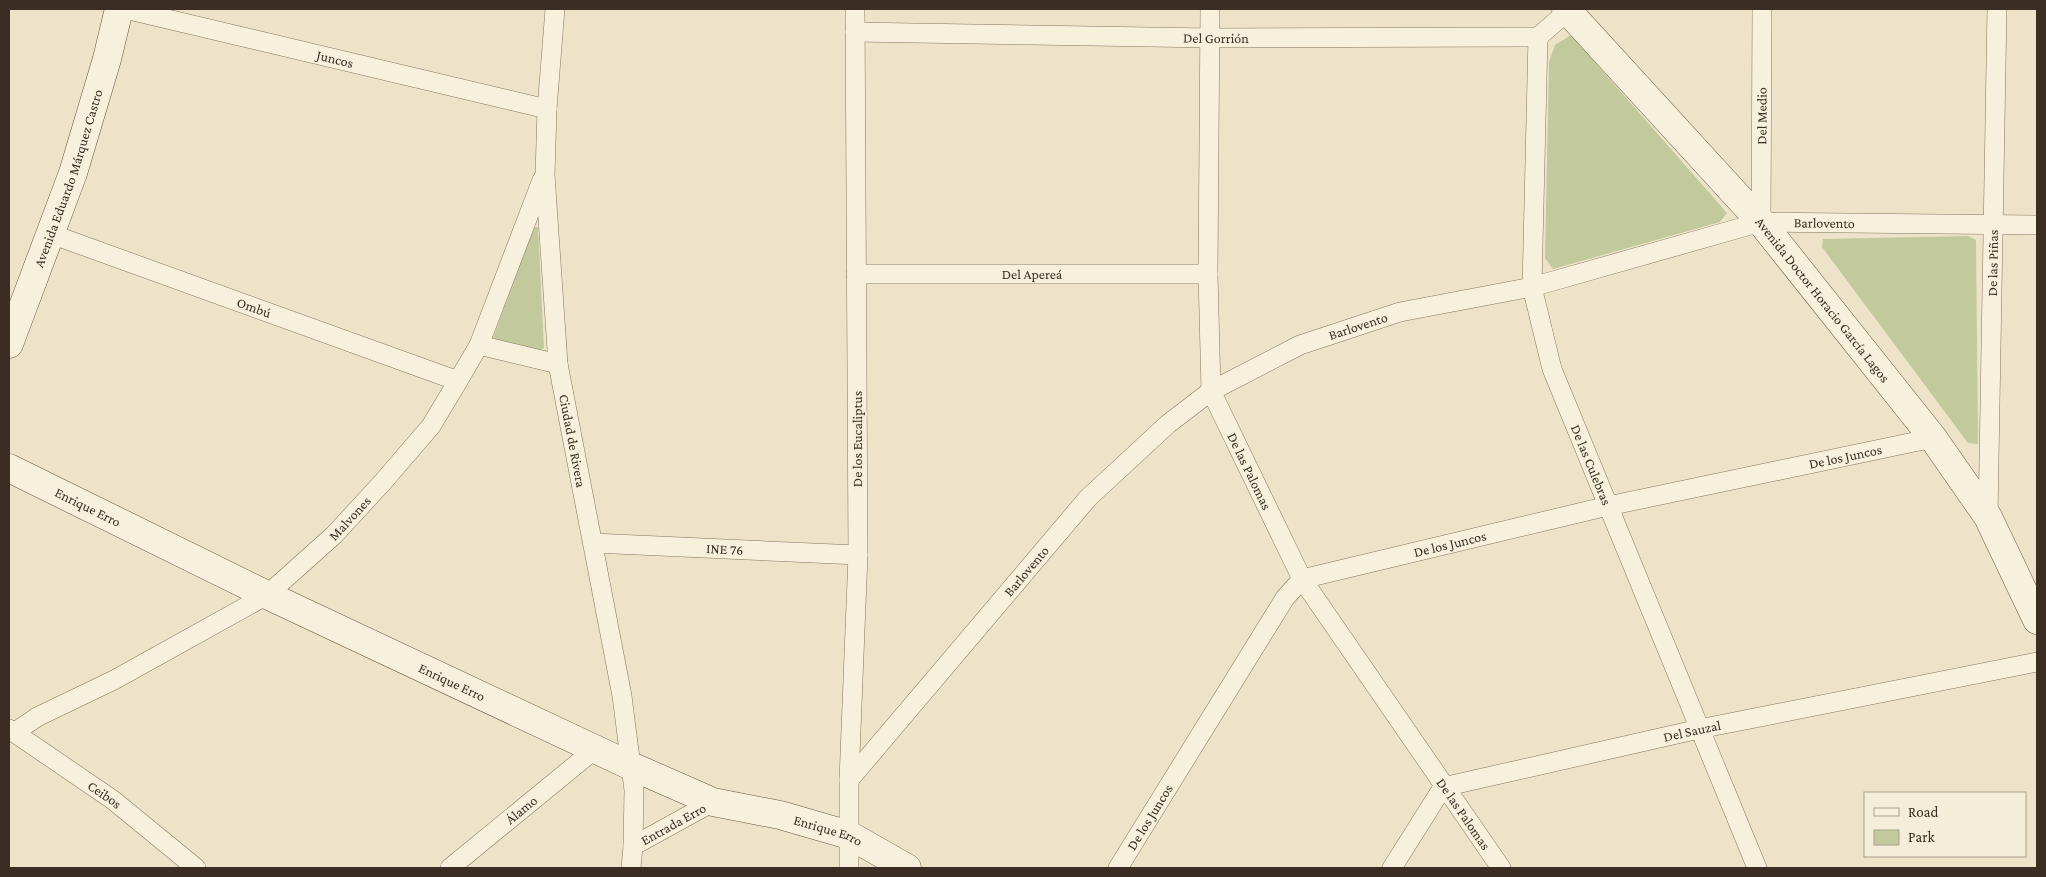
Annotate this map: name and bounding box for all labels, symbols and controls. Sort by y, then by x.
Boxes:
street label: Del Gorrión [1183,30,1249,46]
street label: Juncos [313,46,355,71]
street label: Avenida Eduardo Márquez Castro [30,87,106,270]
street label: Del Medio [1753,87,1770,145]
street label: Avenida Doctor Horacio García Lagos [1752,214,1893,385]
street label: Barlovento [1794,214,1855,231]
street label: De las Piñas [1984,230,2001,296]
street label: Del Apereá [1002,266,1063,282]
street label: Ombú [235,294,274,321]
street label: Barlovento [1326,309,1390,343]
street label: De los Eucaliptus [849,391,865,487]
street label: Ciudad de Rivera [556,393,590,489]
street label: De las Culebras [1568,422,1615,507]
street label: De las Palomas [1224,430,1275,512]
street label: De los Juncos [1807,441,1883,472]
street label: Enrique Erro [52,484,124,530]
street label: Malvones [325,493,374,543]
street label: De los Juncos [1412,527,1488,560]
street label: INE 76 [706,540,744,558]
street label: Barlovento [1000,542,1052,599]
street label: Enrique Erro [416,660,488,704]
street label: Del Sauzal [1662,717,1722,745]
street label: De las Palomas [1433,775,1494,853]
street label: Ceibos [85,777,125,812]
street label: De los Juncos [1123,781,1176,853]
street label: Álamo [502,792,540,827]
legend [1864,792,2026,857]
street label: Entrada Erro [638,800,709,848]
text: Road [1908,804,1939,820]
street label: Enrique Erro [792,811,865,849]
text: Park [1908,829,1935,845]

